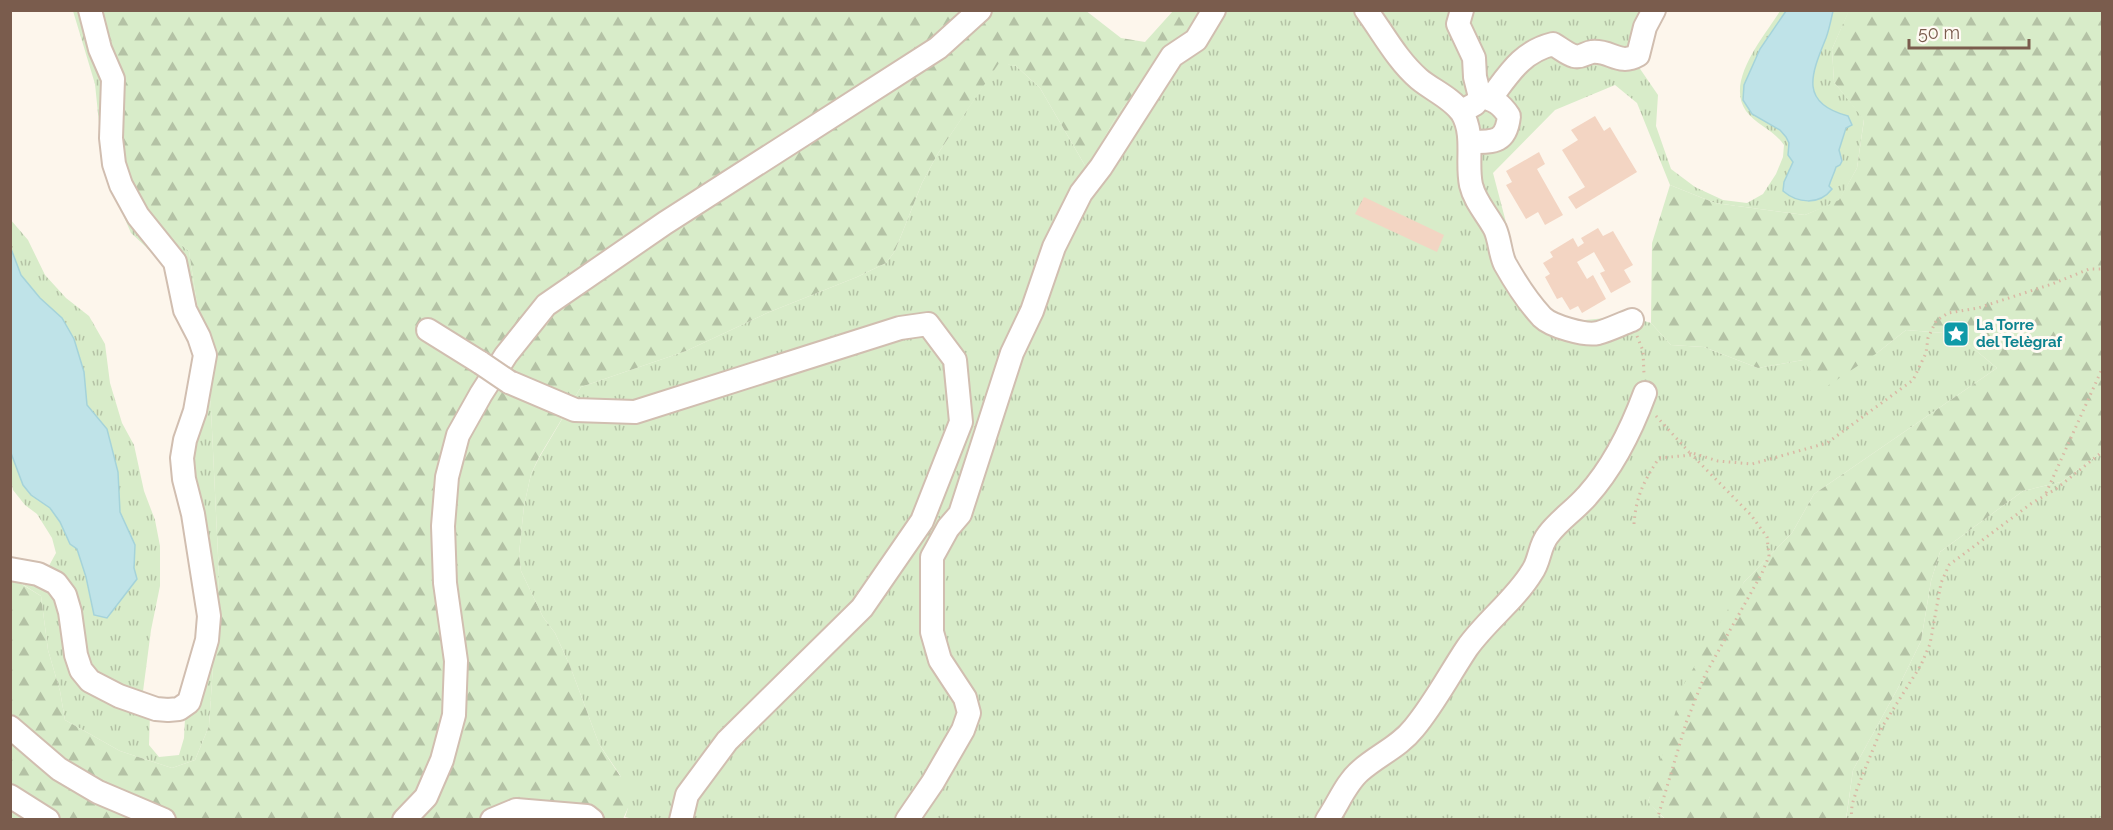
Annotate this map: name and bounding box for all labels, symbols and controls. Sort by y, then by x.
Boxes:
scale bar [1909,12,2029,50]
text: 50 m [1918,22,1960,43]
place label: La Torre del Telègraf [1976,316,2063,351]
place icon: La Torre del Telègraf [1941,319,1971,349]

